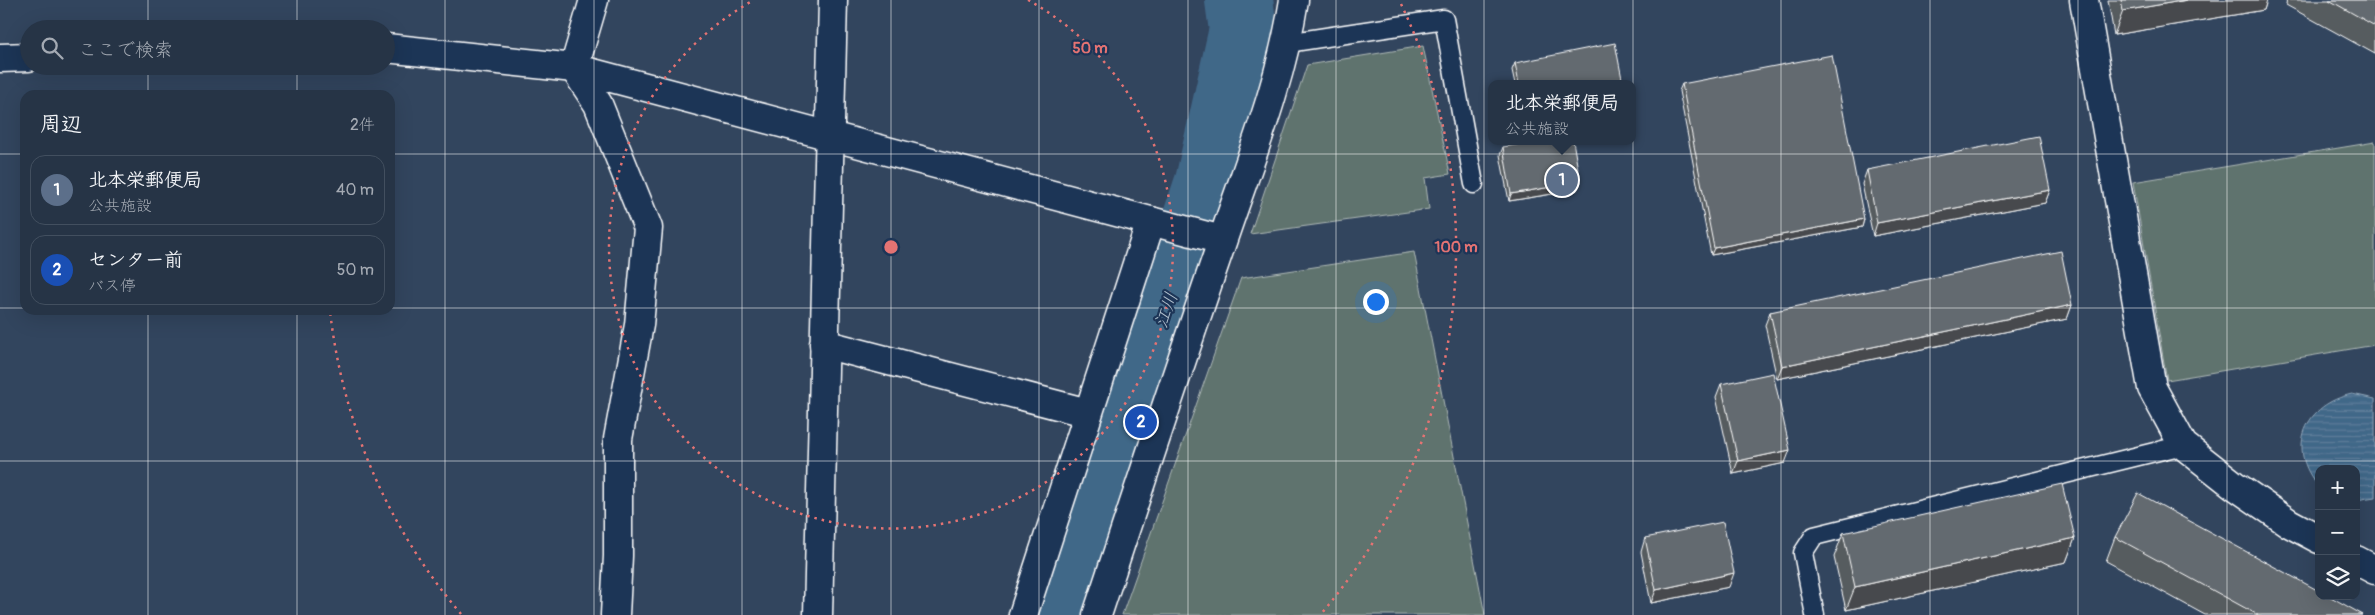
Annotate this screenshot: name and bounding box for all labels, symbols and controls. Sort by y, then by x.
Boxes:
search box [20,20,395,75]
icon: search [38,34,66,62]
text: ここで検索 [78,38,173,62]
text: 50 m [1073,39,1107,58]
popup [1488,80,1636,145]
text: 北本栄郵便局 [1505,91,1619,115]
text: 周辺 [40,111,82,138]
text: 2件 [350,115,375,135]
text: 公共施設 [1505,119,1569,139]
pin: 1 [1546,161,1578,199]
text: 北本栄郵便局 [88,168,202,192]
text: 1 [54,180,60,200]
text: 40 m [336,180,374,200]
text: 公共施設 [88,196,152,216]
centre of rings [882,238,900,256]
text: 100 m [1435,238,1477,257]
text: センター前 [88,248,183,272]
text: 2 [53,260,61,280]
text: 50 m [337,260,374,280]
text: バス停 [88,276,136,296]
water label: 江川 [1150,289,1183,331]
your location [1363,289,1389,315]
pin: 2 [1125,403,1157,441]
map controls [2315,465,2360,600]
button: + [2315,465,2360,510]
button: − [2315,510,2360,555]
button: layers [2315,555,2360,600]

